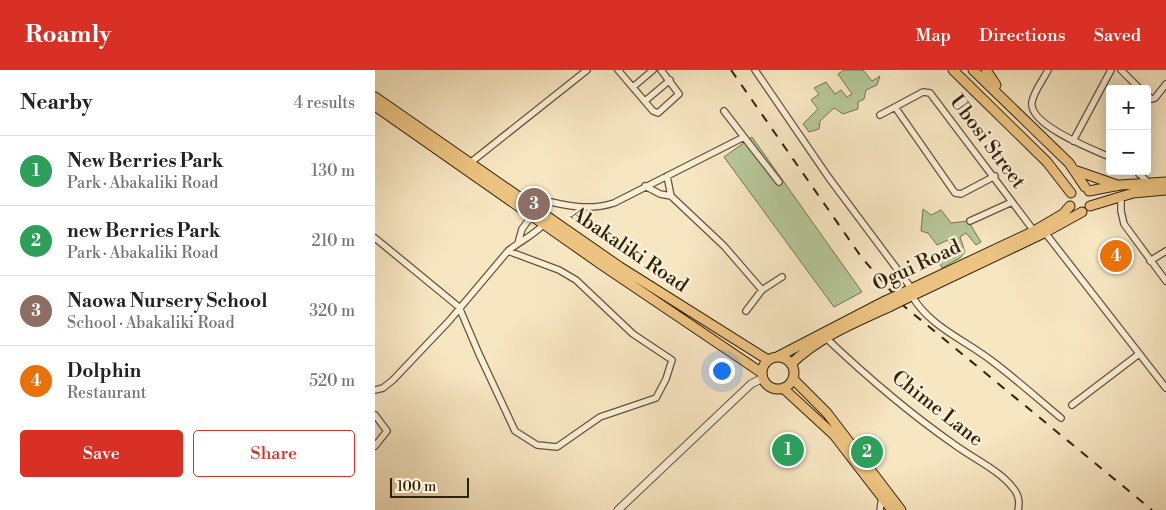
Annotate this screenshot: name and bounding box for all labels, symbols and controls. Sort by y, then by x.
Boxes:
text: Roamly [25,20,111,50]
text: Map [915,24,951,47]
text: Directions [979,24,1066,47]
text: Saved [1094,24,1141,47]
map controls [1106,85,1151,175]
button: + [1106,85,1151,130]
text: Nearby [20,90,93,116]
street label: Ubosi Street [944,90,1030,194]
text: 4 results [294,93,355,113]
button: − [1106,130,1151,175]
text: New Berries Park [67,149,224,173]
text: 1 [32,161,40,181]
text: 130 m [311,161,355,181]
text: Park · Abakaliki Road [67,173,218,193]
pin: 3 [518,185,550,223]
street label: Abakaliki Road [565,201,693,299]
text: new Berries Park [67,219,221,243]
text: 2 [31,231,41,251]
text: 210 m [311,231,355,251]
street label: Ogui Road [869,234,966,297]
pin: 4 [1100,237,1132,275]
text: Park · Abakaliki Road [67,243,218,263]
text: Naowa Nursery School [67,289,267,313]
text: 3 [31,301,41,321]
text: 320 m [309,301,355,321]
text: School · Abakaliki Road [67,313,235,333]
your location [709,358,735,384]
text: Dolphin [67,359,141,383]
street label: Chime Lane [886,365,988,453]
text: 4 [31,371,41,391]
text: 520 m [309,371,355,391]
text: Restaurant [67,383,146,403]
button: Save [20,430,183,477]
button: Share [193,430,355,477]
pin: 1 [772,431,804,469]
pin: 2 [851,433,883,471]
scale bar [390,475,469,498]
text: 100 m [397,478,436,496]

